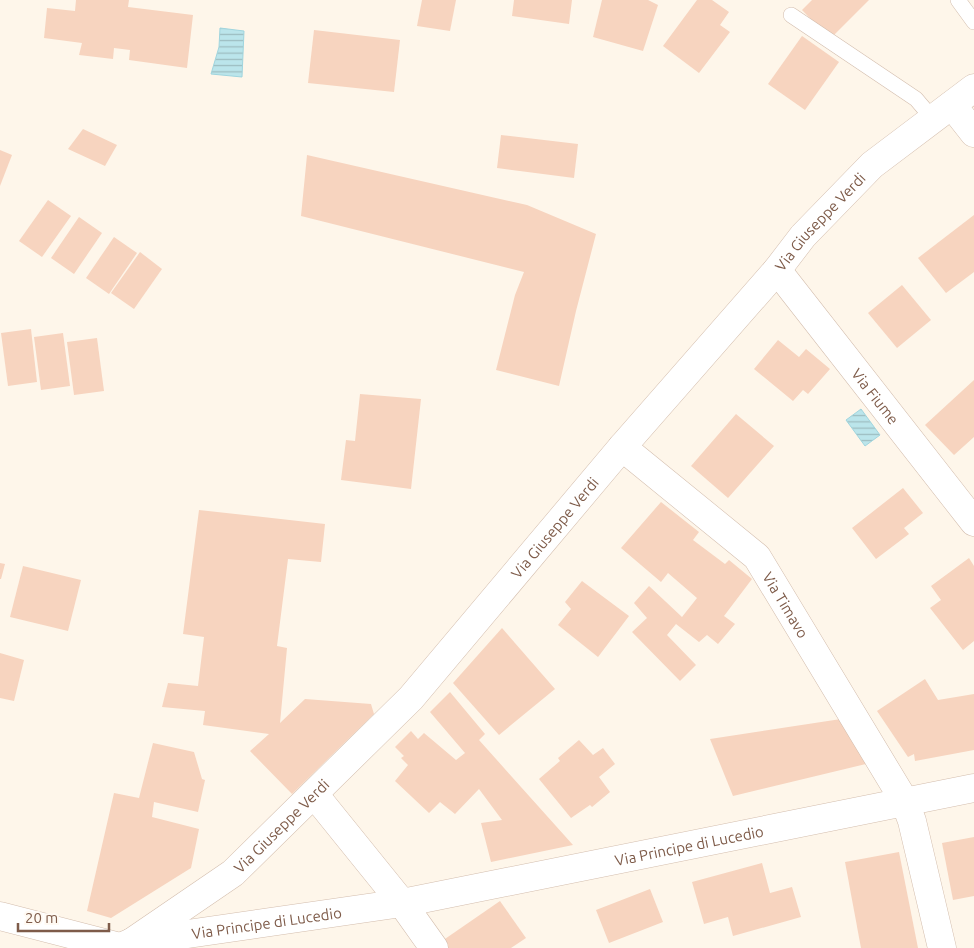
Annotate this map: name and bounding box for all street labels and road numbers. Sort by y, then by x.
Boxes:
street label: Via Giuseppe Verdi [771,169,868,274]
street label: Via Fiume [848,365,903,427]
street label: Via Giuseppe Verdi [507,474,602,581]
street label: Via Timavo [760,569,812,641]
street label: Via Giuseppe Verdi [230,775,332,876]
street label: Via Principe di Lucedio [613,822,765,869]
street label: Via Principe di Lucedio [190,903,343,942]

